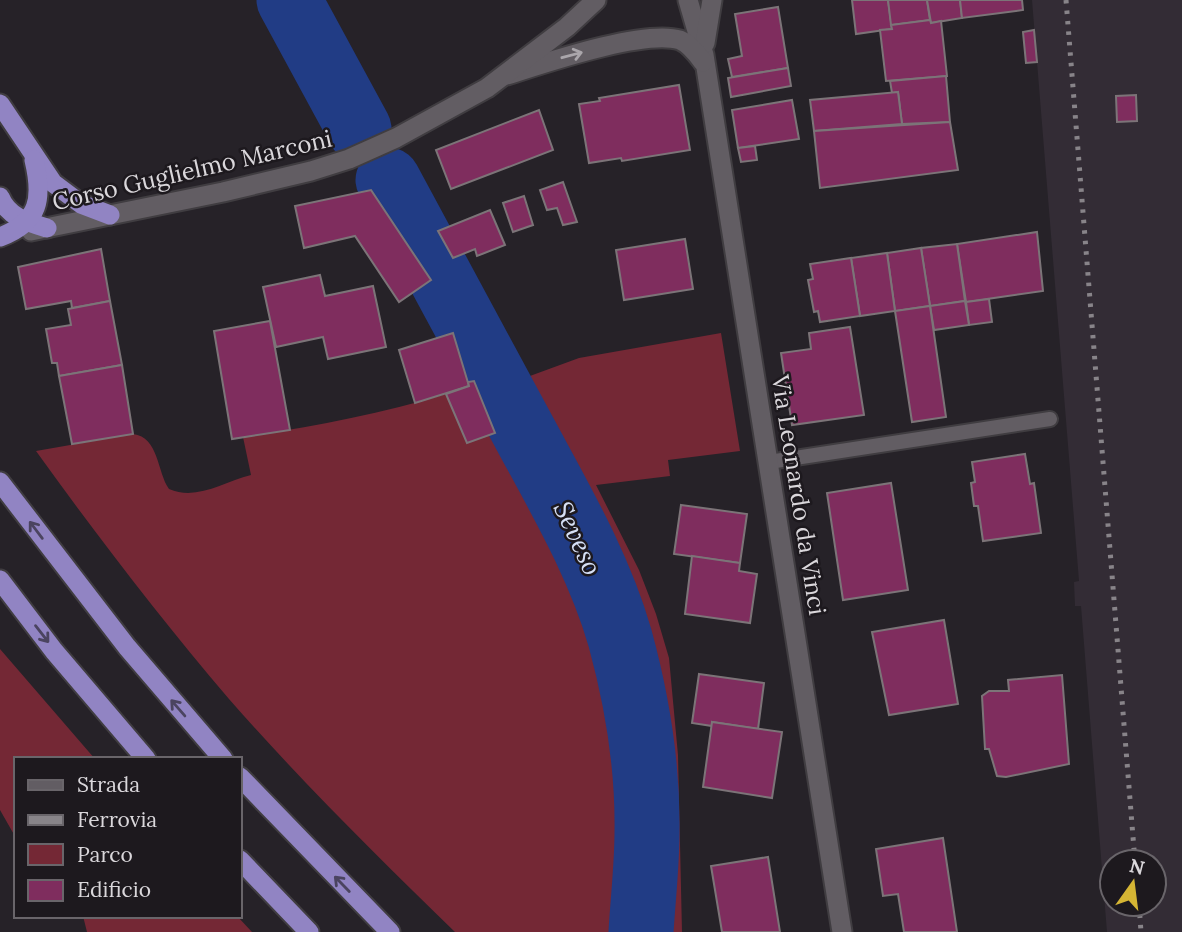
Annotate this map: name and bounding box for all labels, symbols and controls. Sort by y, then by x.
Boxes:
one-way arrow [561,48,583,61]
street label: Corso Guglielmo Marconi [49,123,335,217]
street label: Via Leonardo da Vinci [765,372,833,617]
water label: Seveso [547,496,609,580]
one-way arrow [28,522,43,540]
one-way arrow [34,624,49,643]
one-way arrow [170,699,186,717]
legend [14,757,242,918]
text: Strada [77,771,140,798]
text: Ferrovia [77,806,157,833]
text: Parco [77,841,133,868]
north arrow [1098,848,1168,918]
text: N [1127,853,1147,880]
text: Edificio [77,876,151,903]
one-way arrow [334,876,351,893]

